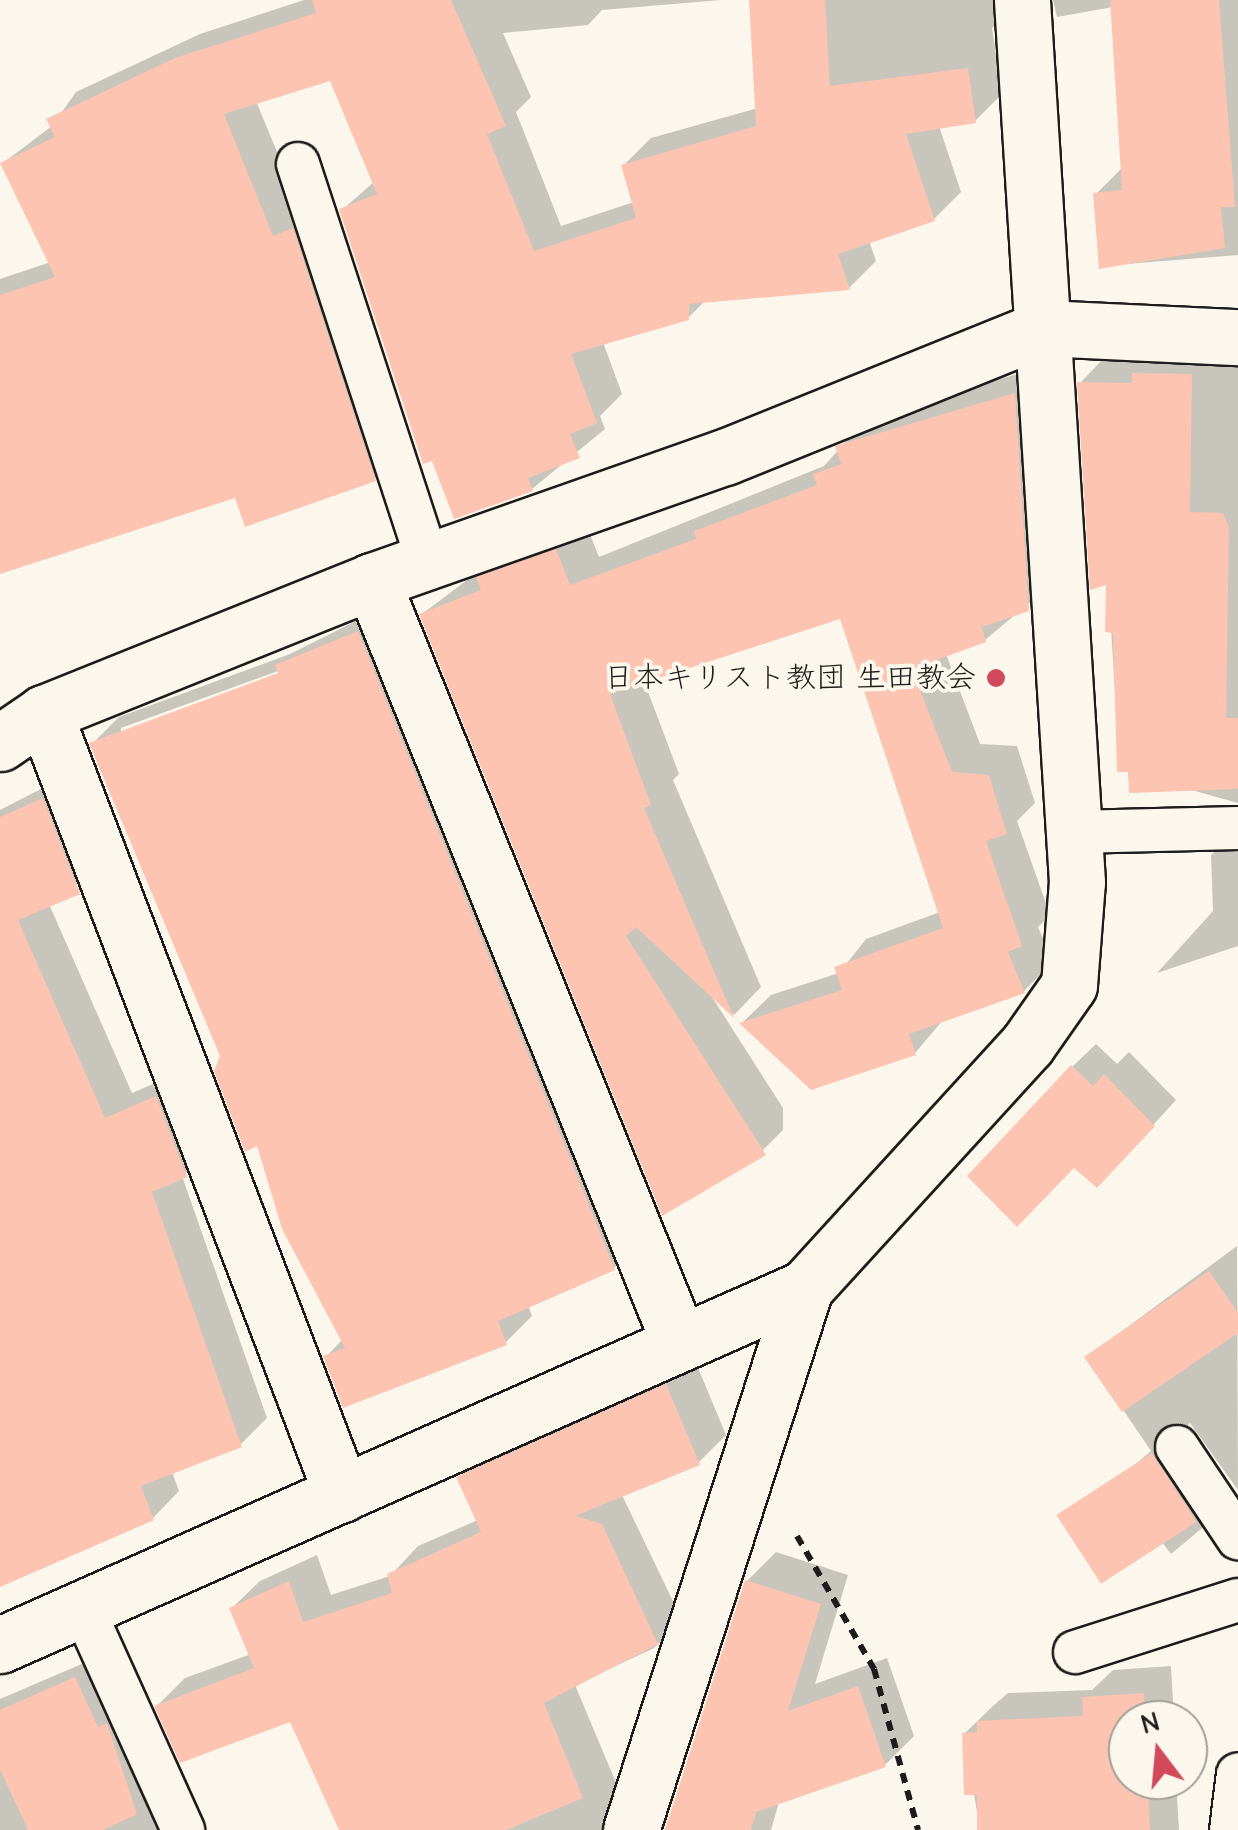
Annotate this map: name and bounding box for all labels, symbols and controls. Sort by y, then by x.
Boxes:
place label: 日本キリスト教団 生田教会 [606,660,976,696]
marker: 日本キリスト教団 生田教会 [985,667,1007,689]
north arrow [1108,1700,1208,1800]
text: N [1137,1705,1163,1741]

